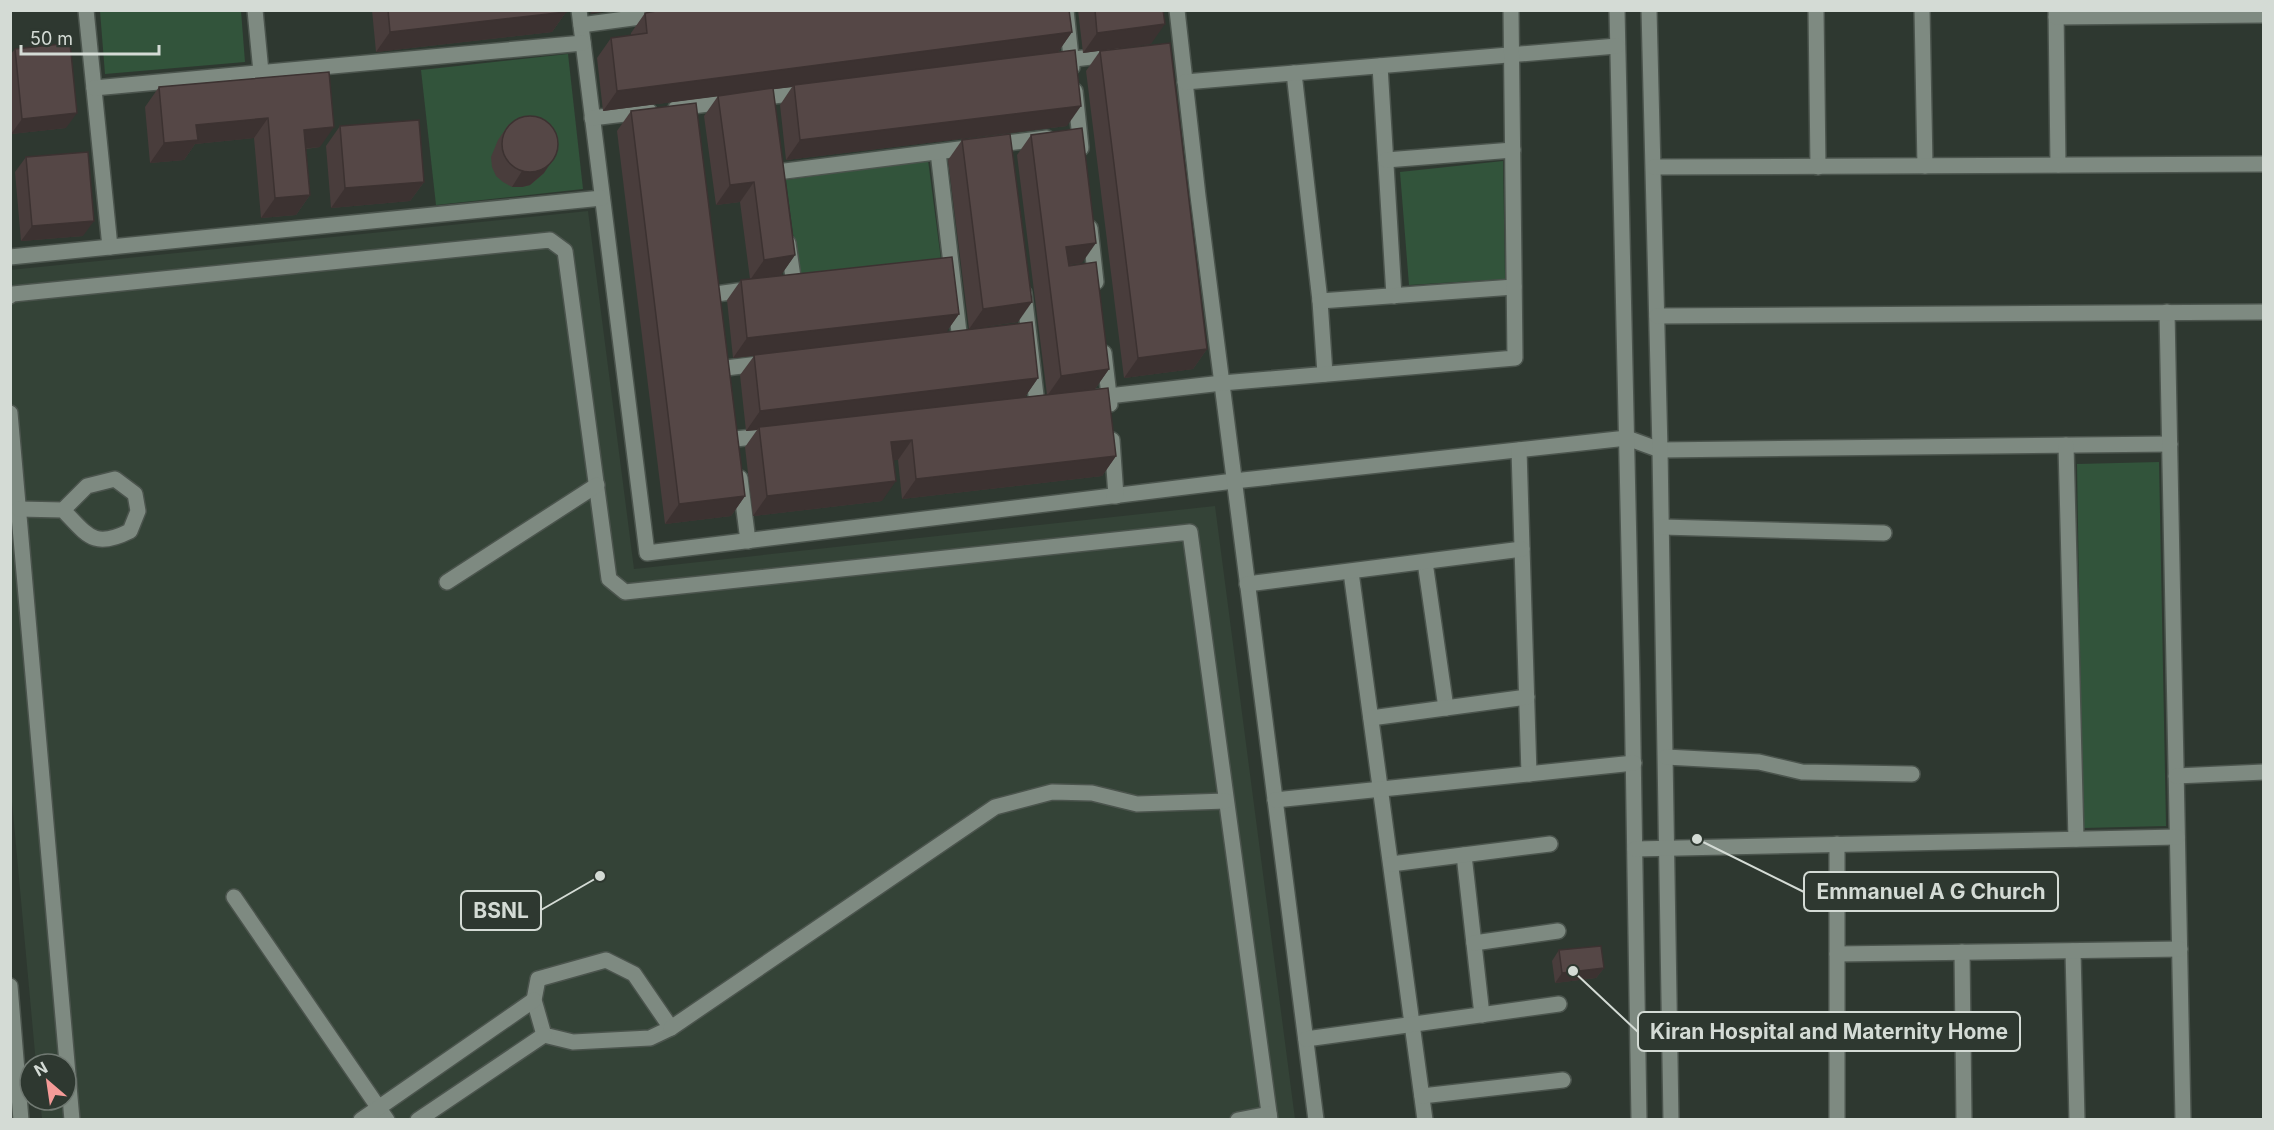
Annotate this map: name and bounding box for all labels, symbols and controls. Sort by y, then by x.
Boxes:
scale bar [21,18,159,56]
text: 50 m [30,28,73,49]
callout: Emmanuel A G Church [1804,872,2058,911]
text: Emmanuel A G Church [1816,879,2046,904]
callout: BSNL [461,891,541,930]
text: BSNL [473,898,529,923]
callout: Kiran Hospital and Maternity Home [1638,1012,2020,1051]
text: Kiran Hospital and Maternity Home [1650,1019,2008,1044]
north arrow [18,1052,78,1112]
text: N [31,1057,51,1081]

